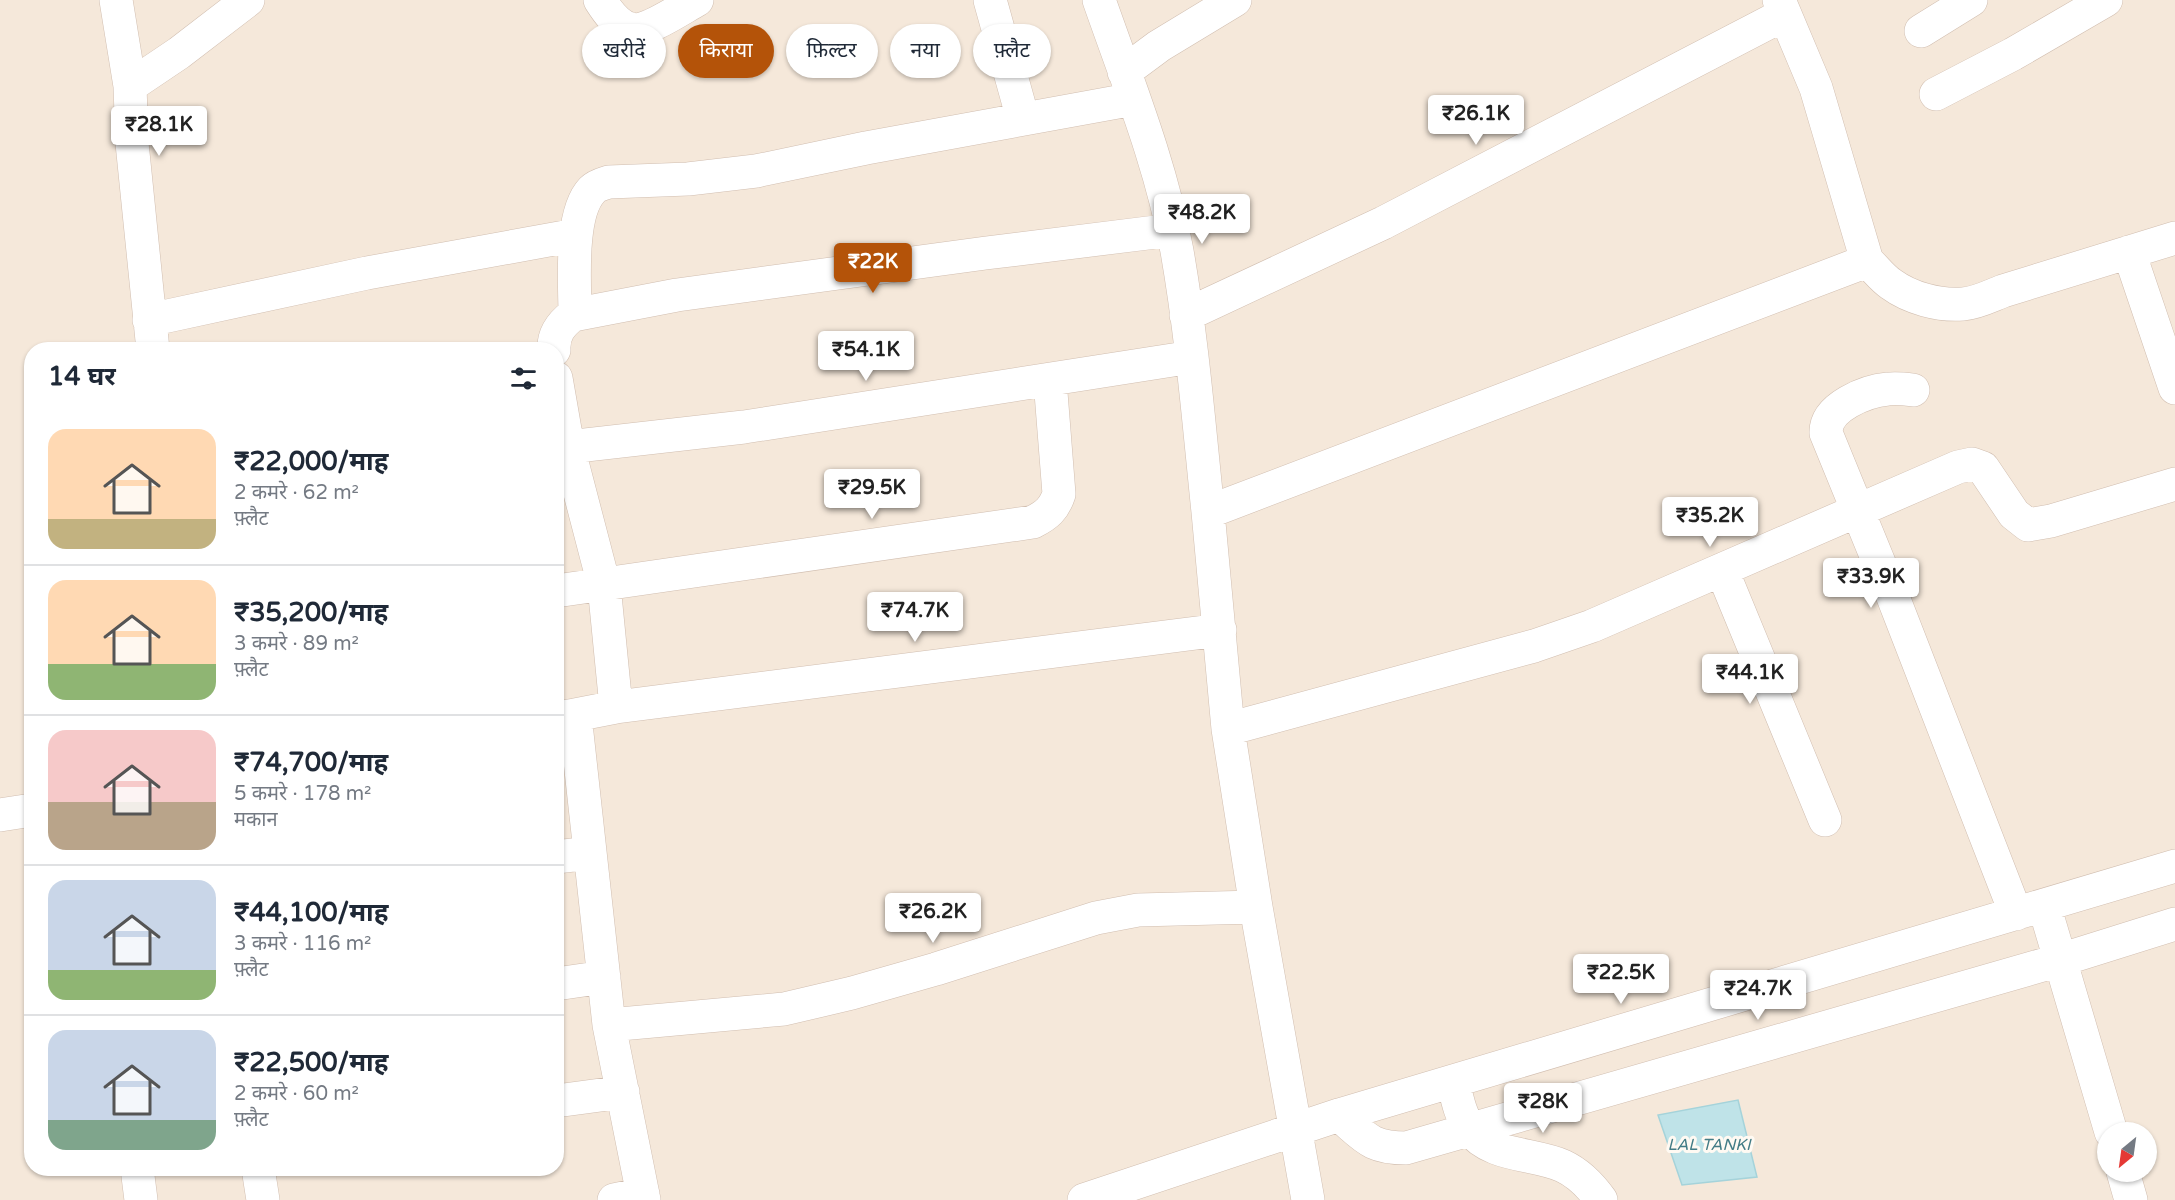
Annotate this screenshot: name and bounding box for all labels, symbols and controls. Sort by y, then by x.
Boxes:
chip: खरीदें [582,24,666,78]
chip: किराया [678,24,774,78]
chip: फ़िल्टर [786,24,878,78]
chip: नया [890,24,961,78]
chip: फ़्लैट [973,24,1051,78]
pin: ₹26.1K [1427,95,1525,146]
text: ₹26.1K [1442,102,1510,126]
pin: ₹28.1K [110,106,208,157]
text: ₹28.1K [125,113,193,137]
pin: ₹48.2K [1153,194,1251,245]
text: ₹48.2K [1168,201,1236,225]
pin: ₹22K [837,243,909,294]
text: ₹22K [848,250,898,274]
pin: ₹54.1K [817,331,915,382]
text: ₹54.1K [832,338,900,362]
text: 14 घर [48,361,116,392]
icon: filters [507,362,540,395]
text: ₹22,000/माह [234,446,388,477]
icon: home [96,453,168,525]
pin: ₹29.5K [823,469,921,520]
text: ₹29.5K [838,476,906,500]
text: 2 कमरे · 62 m² [234,481,359,505]
pin: ₹35.2K [1661,497,1759,548]
text: ₹35.2K [1676,504,1744,528]
text: फ़्लैट [234,507,269,531]
pin: ₹33.9K [1822,558,1920,609]
text: ₹33.9K [1837,565,1905,589]
pin: ₹74.7K [866,592,964,643]
text: ₹35,200/माह [234,597,388,628]
text: ₹74.7K [881,599,949,623]
icon: home [96,604,168,676]
text: 3 कमरे · 89 m² [234,632,359,656]
pin: ₹44.1K [1701,654,1799,705]
text: फ़्लैट [234,658,269,682]
text: ₹44.1K [1716,661,1784,685]
text: ₹74,700/माह [234,747,388,778]
icon: home [96,754,168,826]
text: 5 कमरे · 178 m² [234,782,372,806]
text: मकान [234,808,278,832]
pin: ₹26.2K [884,893,982,944]
text: ₹44,100/माह [234,897,388,928]
text: ₹26.2K [899,900,967,924]
icon: home [96,904,168,976]
text: 3 कमरे · 116 m² [234,932,372,956]
pin: ₹22.5K [1572,954,1670,1005]
text: फ़्लैट [234,958,269,982]
text: ₹22.5K [1587,961,1655,985]
pin: ₹24.7K [1709,970,1807,1021]
text: ₹24.7K [1724,977,1792,1001]
text: ₹22,500/माह [234,1047,388,1078]
icon: home [96,1054,168,1126]
text: 2 कमरे · 60 m² [234,1082,359,1106]
pin: ₹28K [1507,1083,1579,1134]
text: ₹28K [1518,1090,1568,1114]
text: फ़्लैट [234,1108,269,1132]
north arrow [2097,1122,2157,1182]
map controls [2097,1122,2157,1182]
water label: LAL TANKI [1667,1135,1752,1155]

